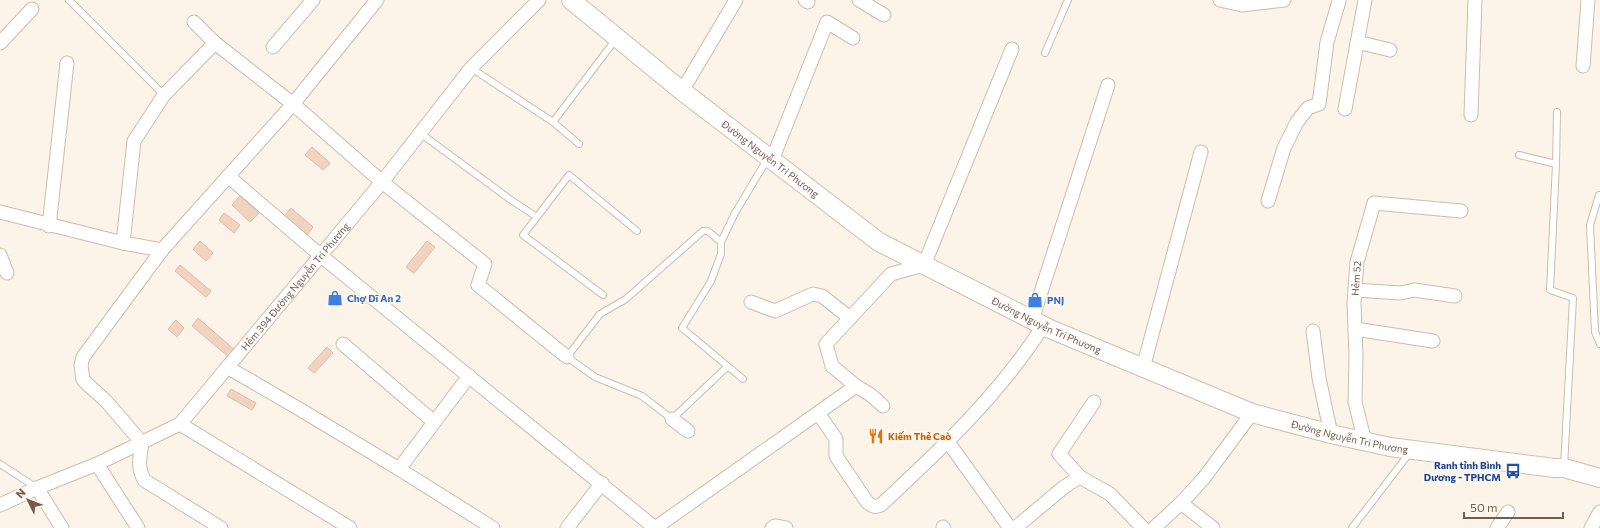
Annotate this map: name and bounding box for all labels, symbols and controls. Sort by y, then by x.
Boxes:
street label: Đường Nguyễn Tri Phương [719,117,822,200]
street label: Hẻm 394 Đường Nguyễn Tri Phương [238,219,352,352]
street label: Hẻm 52 [1349,260,1363,296]
shop icon: Chợ Dĩ An 2 [326,289,344,307]
shop icon: PNJ [1026,291,1044,309]
place label: Chợ Dĩ An 2 [347,292,401,304]
street label: Đường Nguyễn Tri Phương [989,294,1104,356]
place label: PNJ [1047,294,1064,306]
street label: Đường Nguyễn Tri Phương [1289,417,1409,455]
restaurant icon: Kiếm Thẻ Caò [867,427,885,445]
place label: Kiếm Thẻ Caò [888,430,951,442]
place label: Ranh tỉnh Bình Dương - TPHCM [1424,459,1501,483]
bus stop icon: Ranh tỉnh Bình Dương - TPHCM [1504,462,1522,480]
north arrow [8,480,48,520]
text: N [13,485,28,500]
scale bar [1464,494,1563,520]
text: 50 m [1470,500,1498,514]

